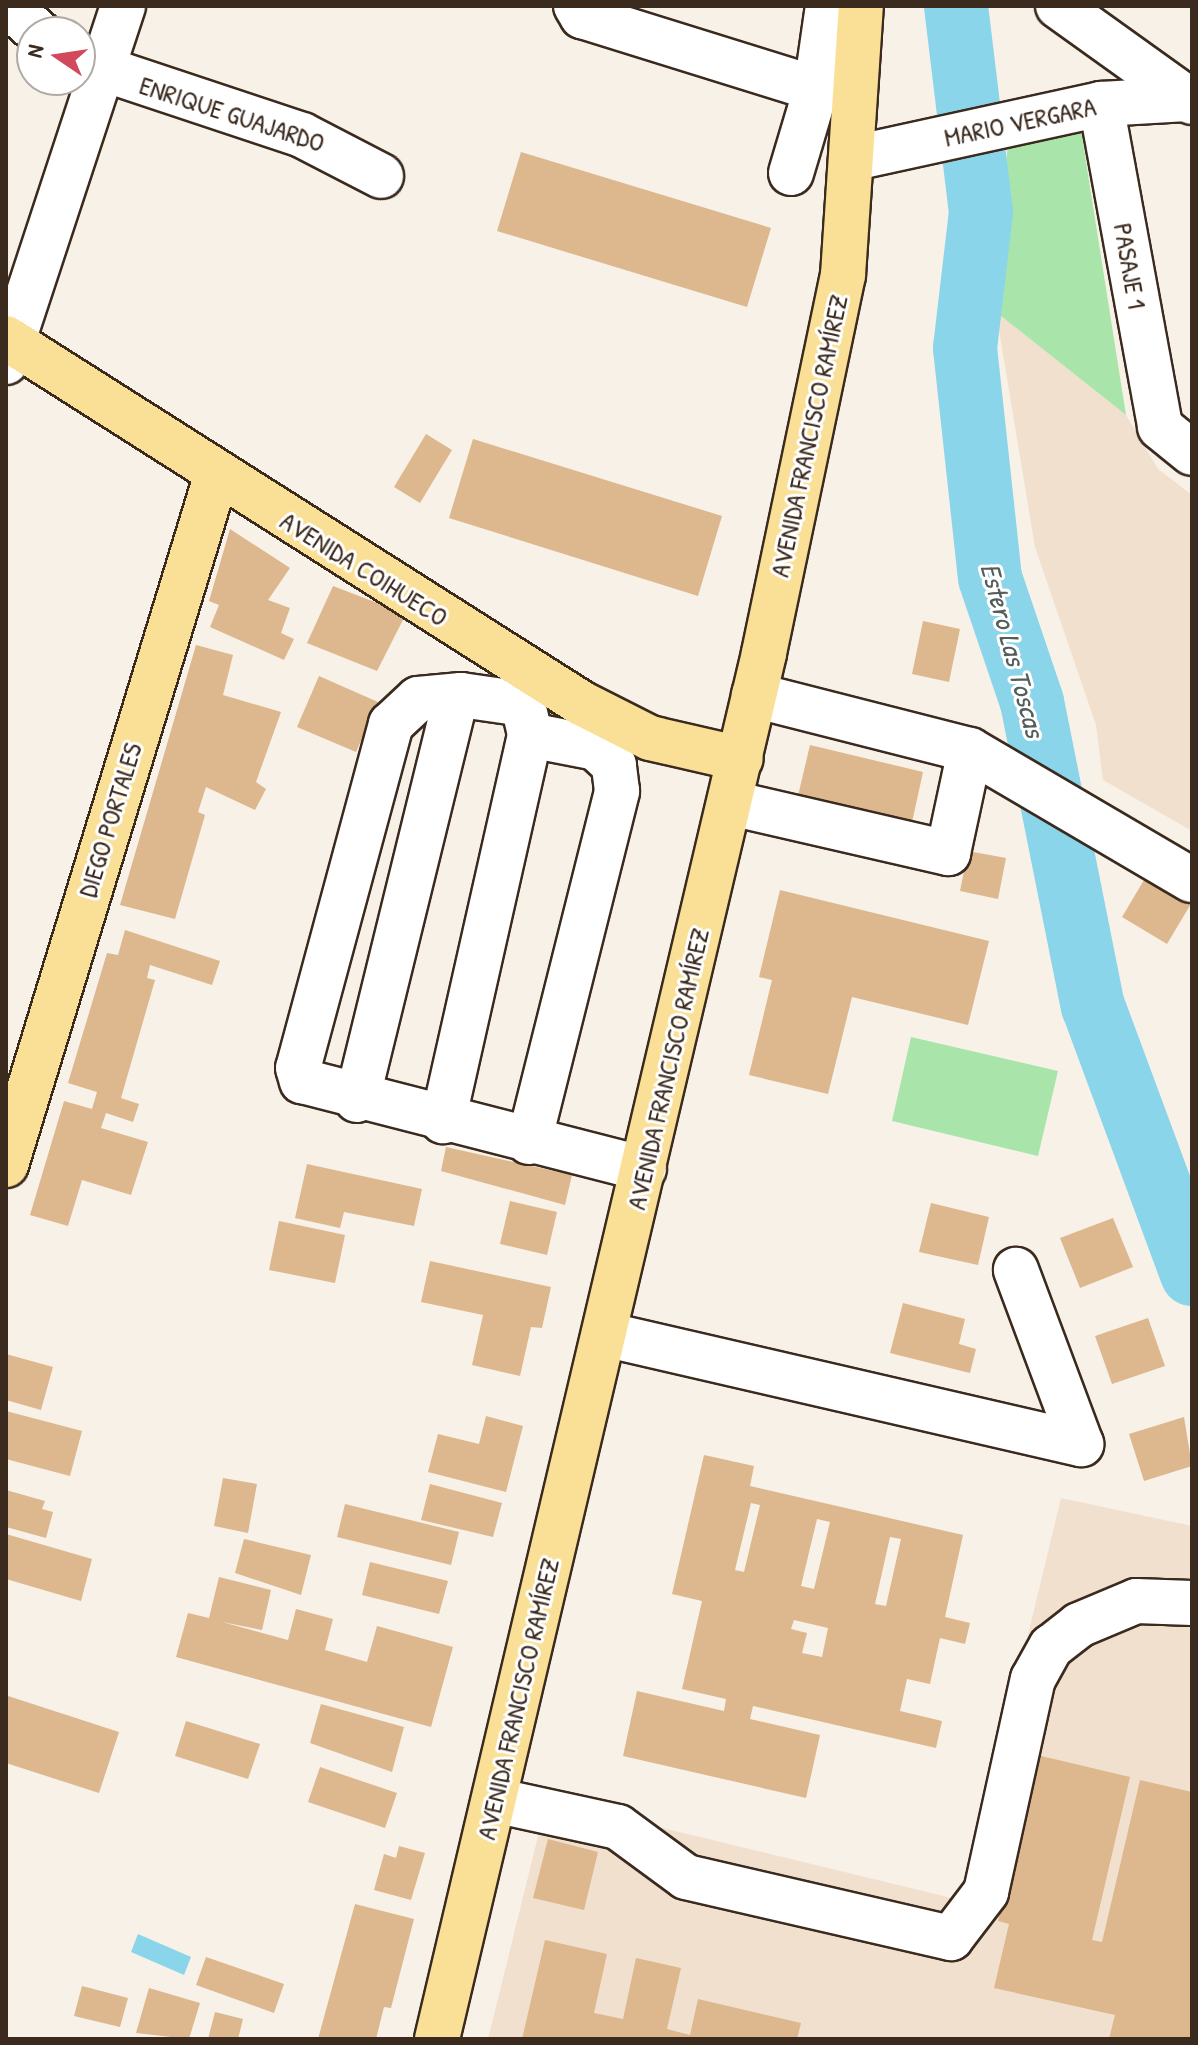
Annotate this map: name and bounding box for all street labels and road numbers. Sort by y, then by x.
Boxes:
street label: ENRIQUE GUAJARDO [136,69,328,159]
street label: MARIO VERGARA [941,91,1099,153]
street label: PASAJE 1 [1107,221,1153,311]
street label: AVENIDA FRANCISCO RAMÍREZ [764,292,854,580]
street label: AVENIDA COIHUECO [275,505,453,633]
street label: DIEGO PORTALES [72,739,148,901]
street label: AVENIDA FRANCISCO RAMÍREZ [620,925,716,1213]
street label: AVENIDA FRANCISCO RAMÍREZ [470,1555,566,1843]

